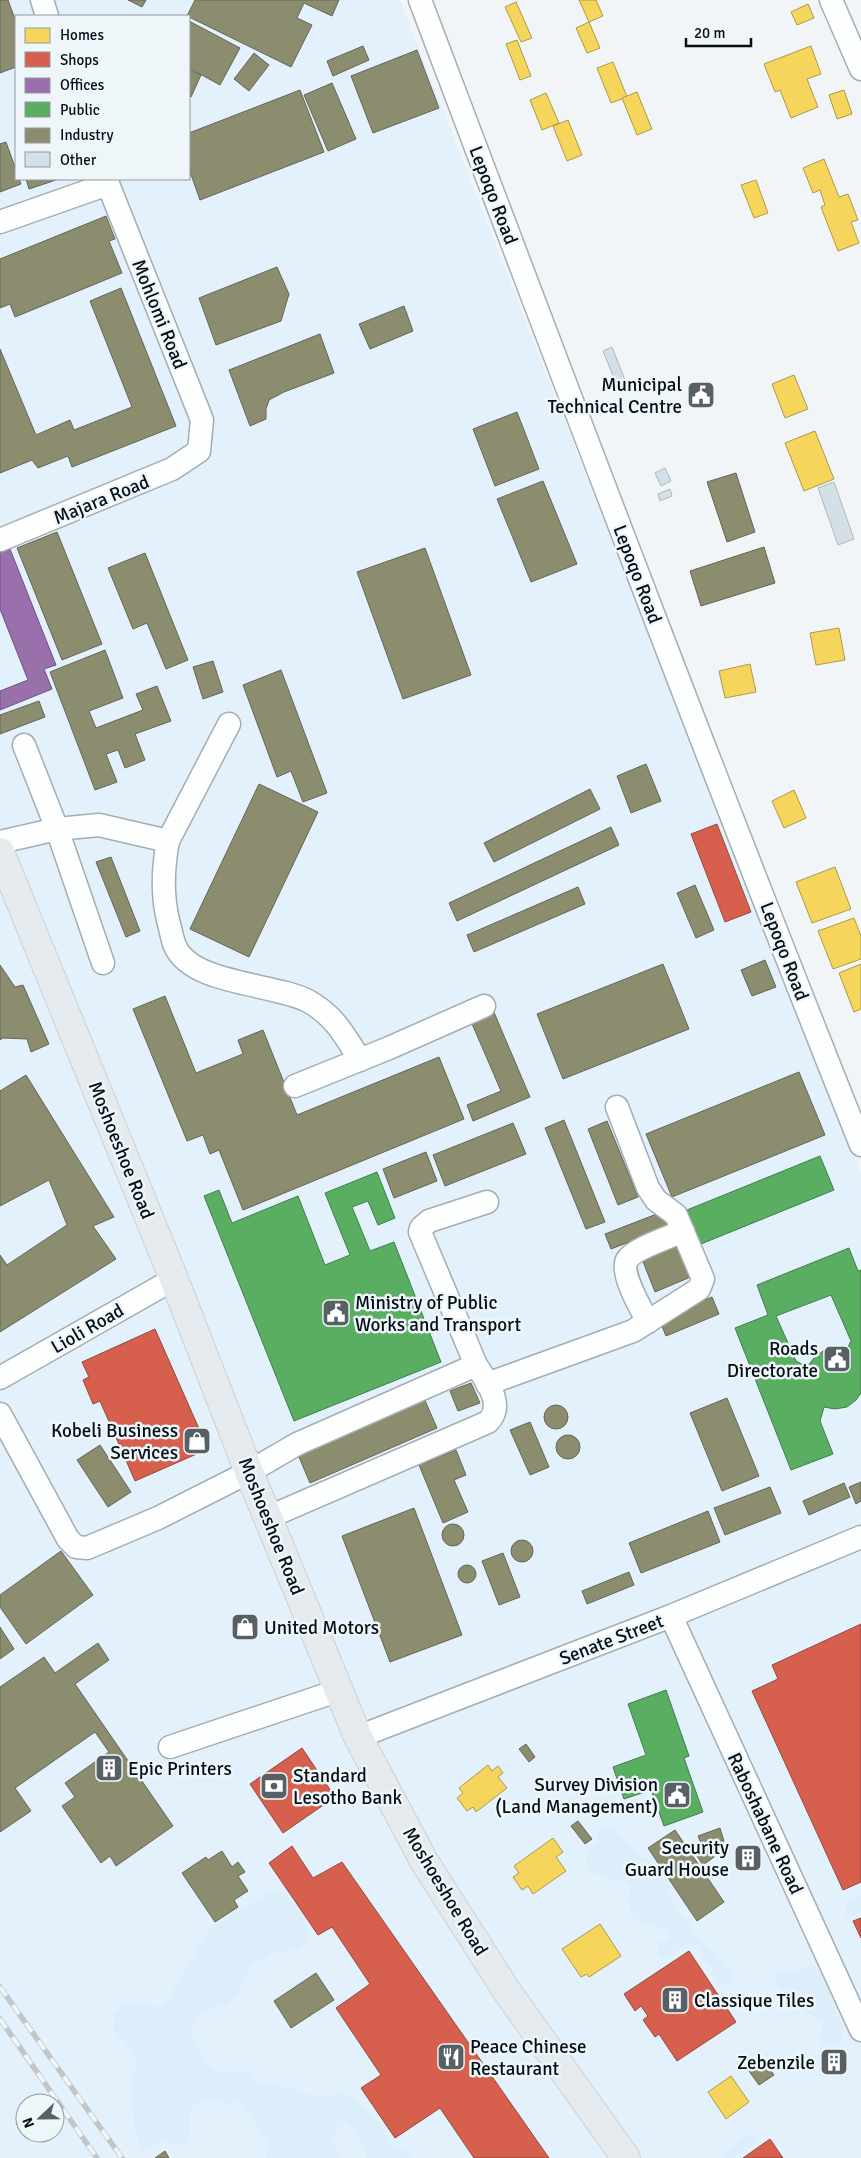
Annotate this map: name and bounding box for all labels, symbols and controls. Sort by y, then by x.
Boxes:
legend [15,15,190,180]
scale bar [686,15,751,47]
text: 20 m [694,24,725,42]
text: Homes [60,26,104,44]
text: Shops [60,51,99,69]
text: Offices [60,76,105,94]
text: Public [60,101,100,119]
text: Industry [60,126,113,144]
street label: Lepoqo Road [463,143,523,248]
text: Other [60,151,97,169]
street label: Mohlomi Road [126,256,192,373]
place label: Municipal Technical Centre [548,373,682,419]
public building icon: Municipal Technical Centre [686,380,716,410]
street label: Majara Road [50,470,153,530]
street label: Lepoqo Road [607,522,667,627]
street label: Lepoqo Road [754,899,814,1004]
street label: Moshoeshoe Road [83,1078,160,1223]
place label: Ministry of Public Works and Transport [355,1291,521,1337]
street label: Lioli Road [47,1298,128,1359]
public building icon: Ministry of Public Works and Transport [321,1298,351,1328]
place label: Roads Directorate [727,1337,818,1383]
public building icon: Roads Directorate [822,1344,852,1374]
place label: Kobeli Business Services [51,1419,178,1465]
shop icon: Kobeli Business Services [182,1426,212,1456]
street label: Moshoeshoe Road [233,1454,310,1599]
street label: Senate Street [556,1609,667,1671]
shop icon: United Motors [230,1612,260,1642]
place label: United Motors [264,1616,379,1640]
street label: Raboshabane Road [722,1749,808,1898]
building icon: Epic Printers [94,1753,124,1783]
place label: Epic Printers [128,1757,232,1781]
place label: Standard Lesotho Bank [293,1764,403,1810]
bank icon: Standard Lesotho Bank [259,1771,289,1801]
place label: Survey Division (Land Management) [495,1773,658,1819]
public building icon: Survey Division (Land Management) [662,1780,692,1810]
street label: Moshoeshoe Road [397,1823,493,1960]
place label: Security Guard House [625,1836,729,1882]
building icon: Security Guard House [733,1843,763,1873]
building icon: Classique Tiles [660,1985,690,2015]
place label: Classique Tiles [694,1989,814,2013]
place label: Peace Chinese Restaurant [470,2035,587,2081]
restaurant icon: Peace Chinese Restaurant [436,2042,466,2072]
building icon: Zebenzile [819,2047,849,2077]
place label: Zebenzile [737,2051,815,2075]
north arrow [15,2093,65,2143]
text: N [19,2115,38,2130]

